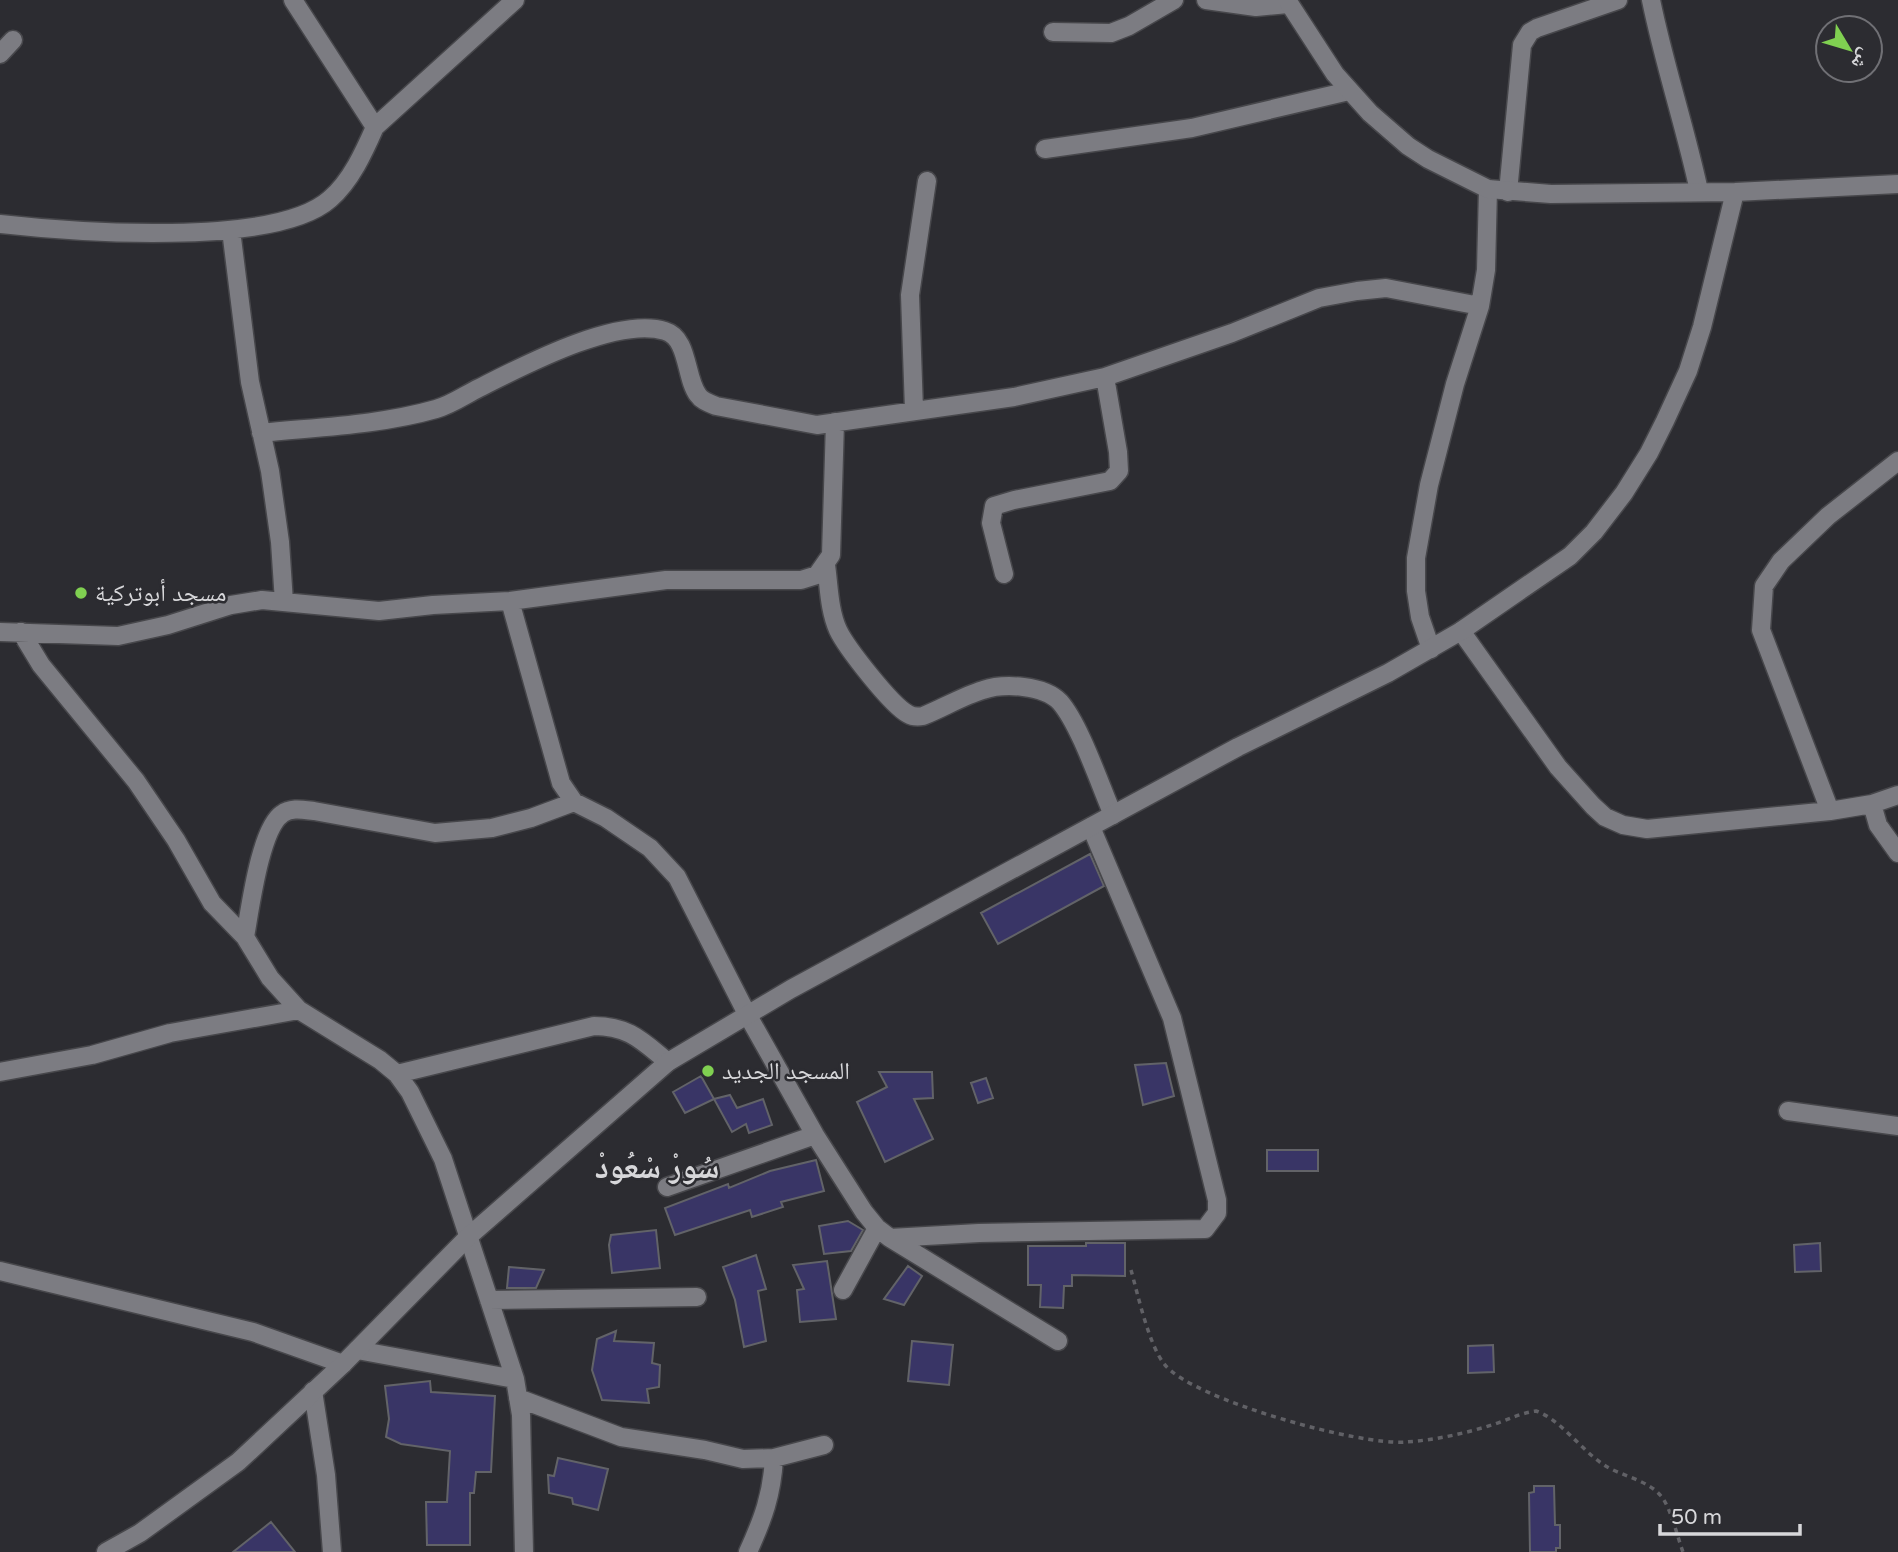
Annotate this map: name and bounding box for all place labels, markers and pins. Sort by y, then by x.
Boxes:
place label: مسجد أبوتركية [95,579,226,608]
marker: مسجد أبوتركية [73,585,89,601]
place label: المسجد الجديد [722,1057,850,1086]
marker: المسجد الجديد [700,1063,716,1079]

